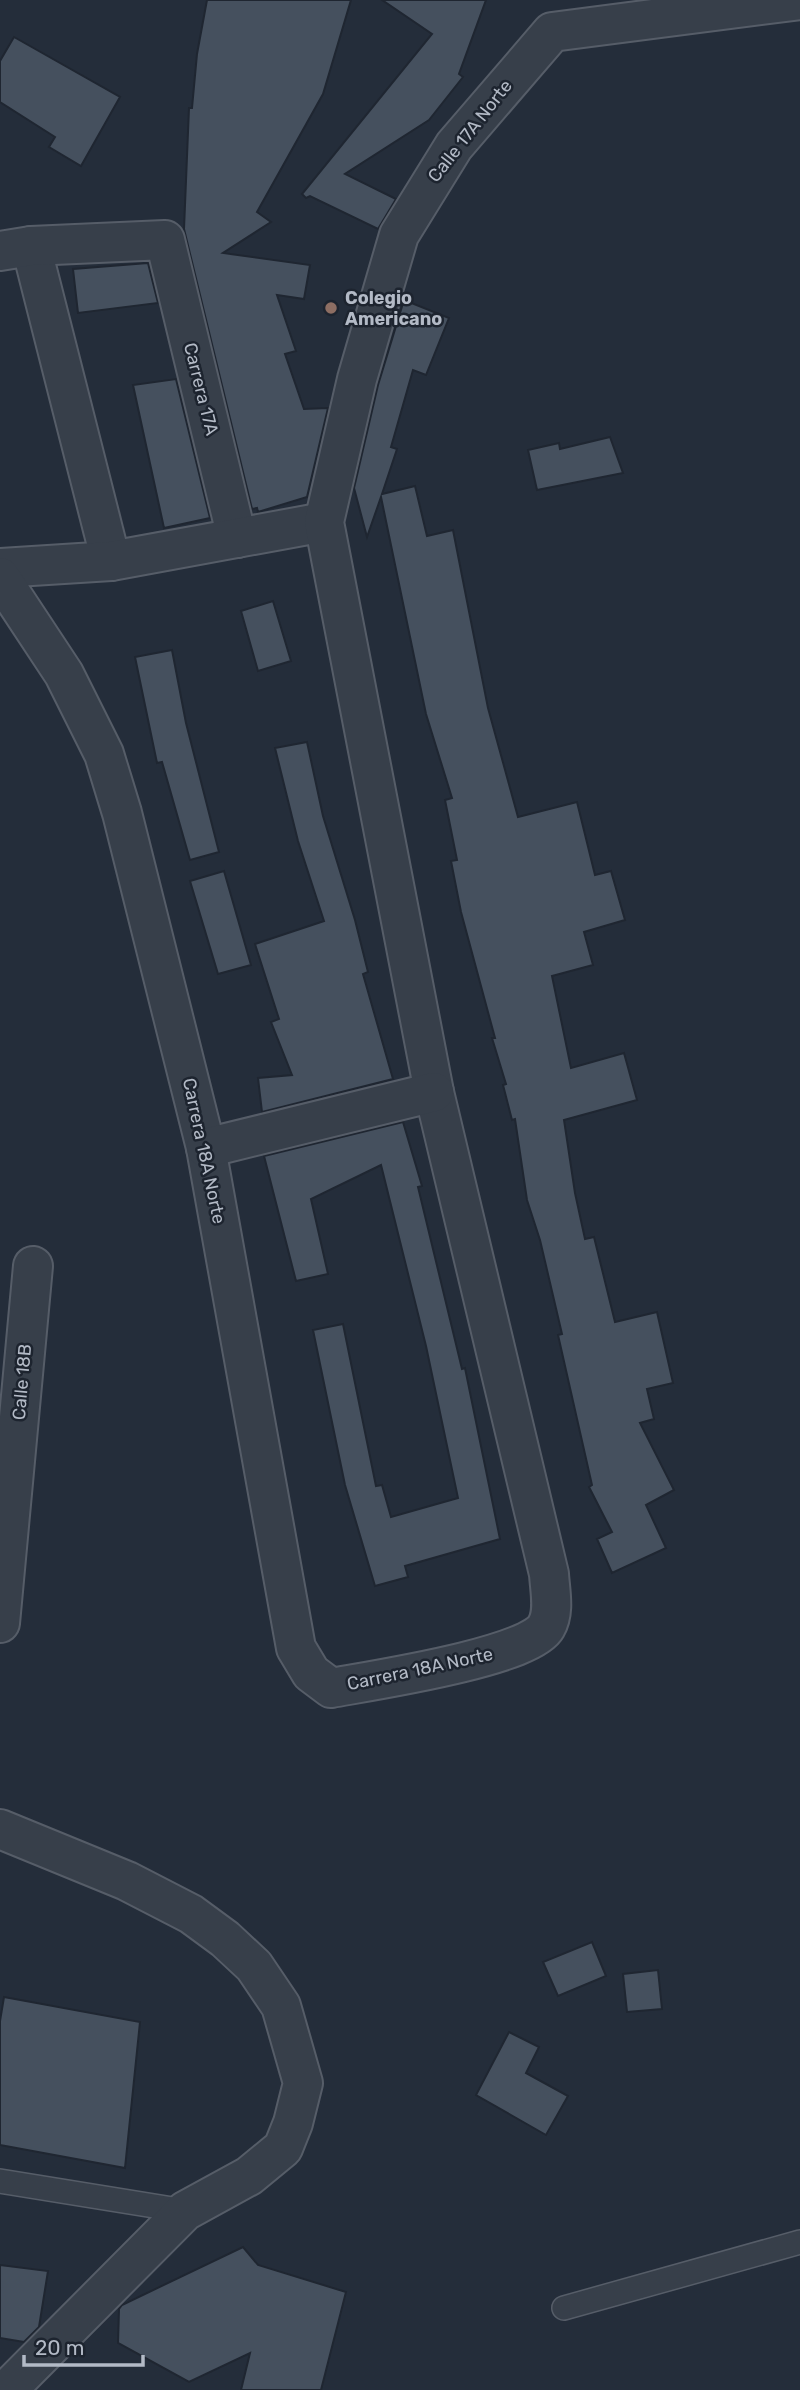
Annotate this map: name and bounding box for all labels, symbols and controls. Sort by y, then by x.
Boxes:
street label: Calle 17A Norte [423,75,517,187]
place label: Colegio Americano [345,287,442,330]
marker: Colegio Americano [323,300,339,316]
street label: Carrera 17A [179,340,223,438]
street label: Carrera 18A Norte [178,1076,230,1226]
street label: Calle 18B [8,1343,36,1421]
street label: Carrera 18A Norte [345,1643,495,1695]
scale bar [24,2324,144,2368]
text: 20 m [35,2335,84,2360]

